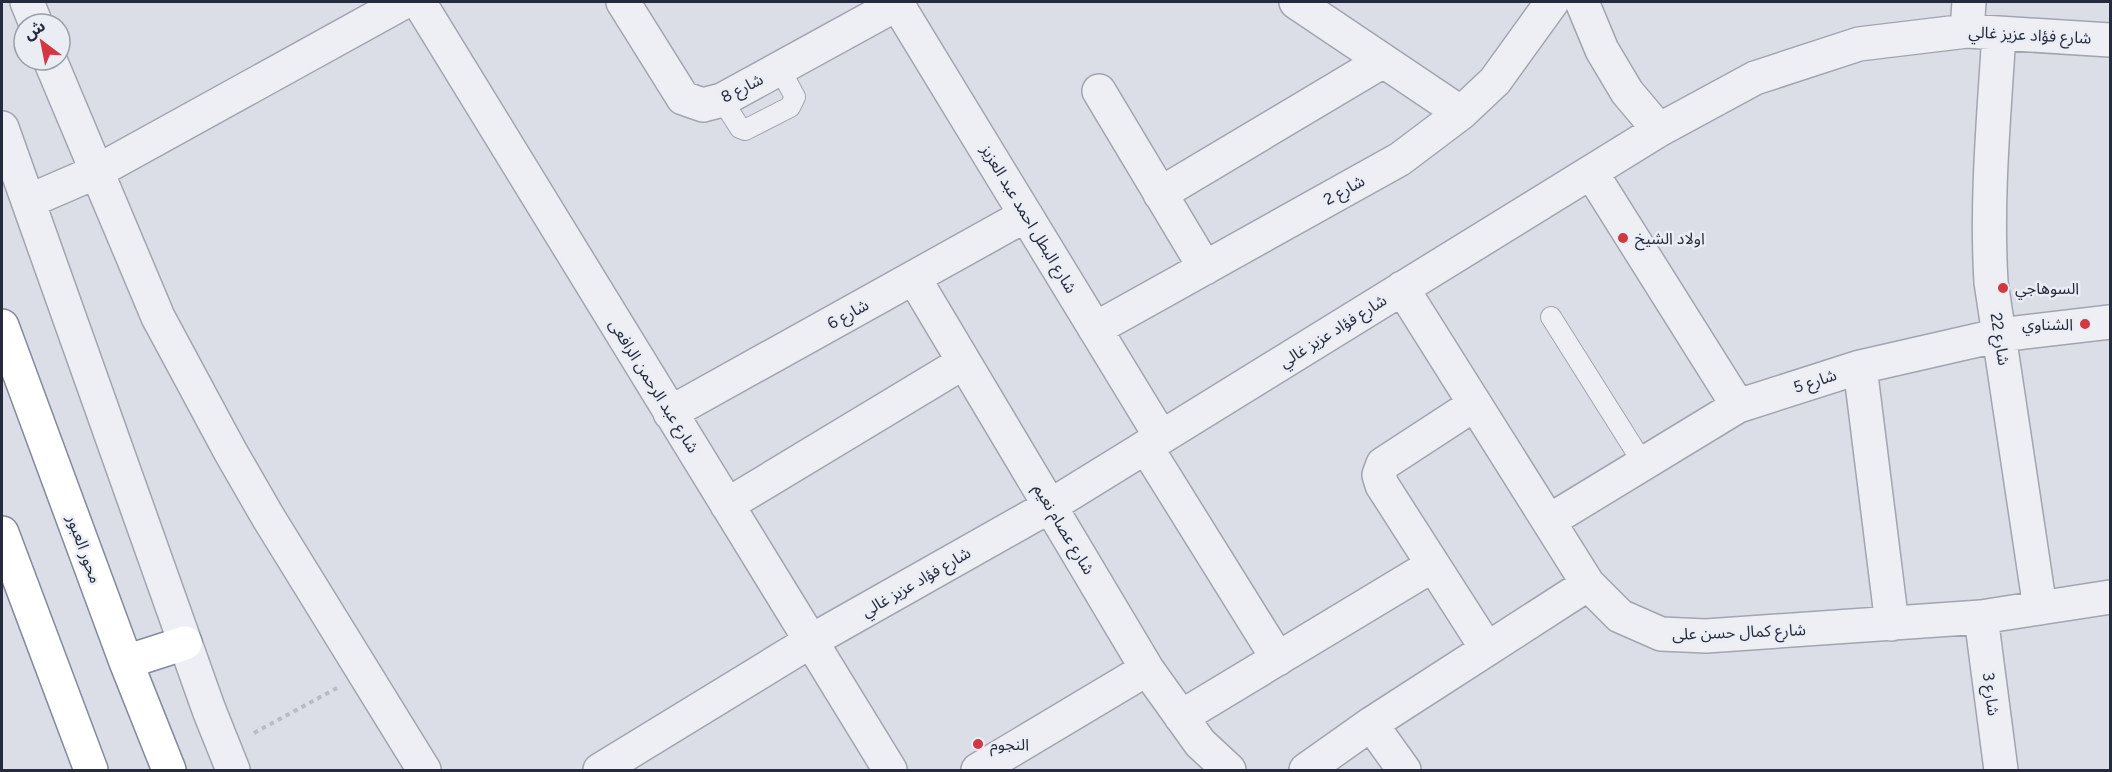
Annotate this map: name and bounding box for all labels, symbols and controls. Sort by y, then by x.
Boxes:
north arrow [12,12,72,72]
text: ش [20,16,49,44]
street label: شارع فؤاد عزيز غالي [1968,22,2092,51]
street label: شارع 8 [718,69,768,109]
street label: شارع البطل احمد عبد العزيز [974,140,1081,298]
street label: شارع 2 [1320,171,1369,212]
place label: اولاد الشيخ [1635,229,1705,251]
marker: اولاد الشيخ [1616,231,1630,245]
place label: السوهاجي [2015,279,2079,300]
marker: السوهاجي [1996,281,2010,295]
street label: شارع فؤاد عزيز غالي [1276,290,1392,374]
street label: شارع 6 [824,295,873,336]
street label: شارع 22 [1984,311,2014,367]
place label: الشناوي [2022,315,2073,336]
street label: شارع عبد الرحمن الرافعى [603,316,703,458]
marker: الشناوي [2078,317,2092,331]
street label: شارع 5 [1791,365,1840,400]
street label: شارع عصام نعيم [1027,480,1098,579]
street label: محور العبور [63,511,105,586]
street label: شارع فؤاد عزيز غالي [858,543,975,624]
street label: شارع كمال حسن على [1672,620,1806,647]
street label: شارع 3 [1976,671,2003,717]
place label: النجوم [990,735,1029,757]
marker: النجوم [971,737,985,751]

